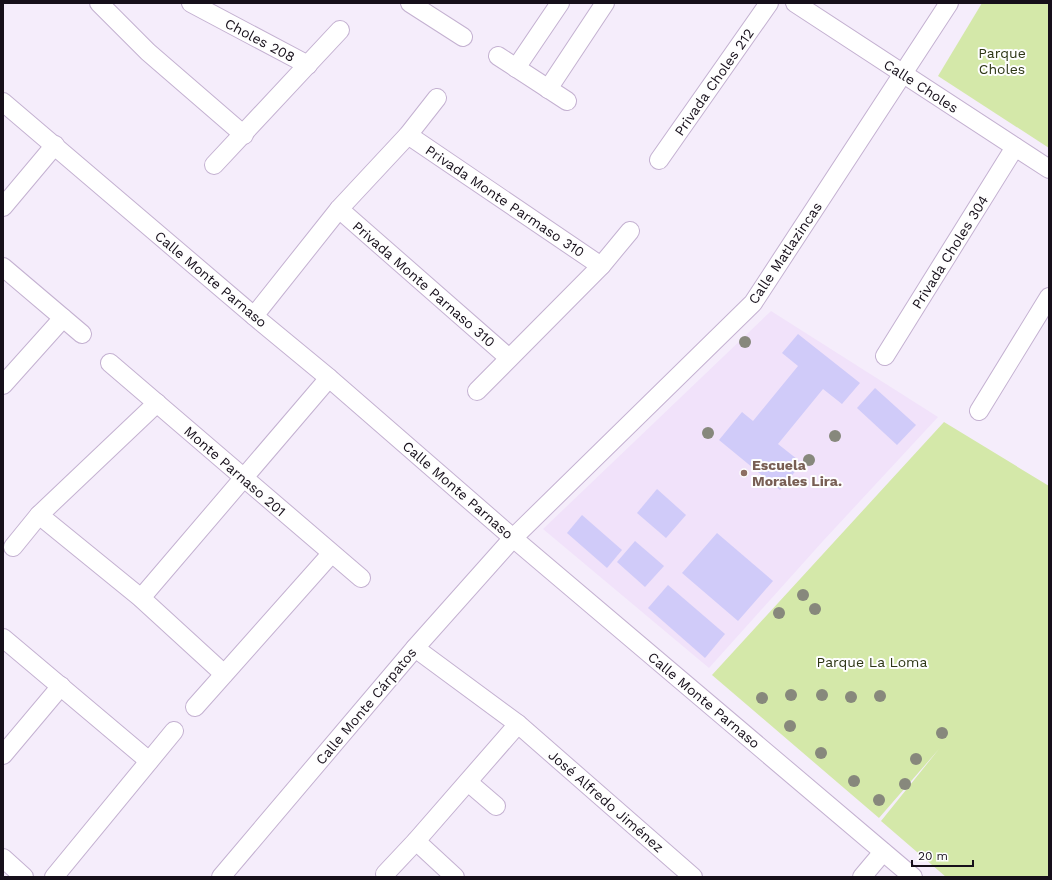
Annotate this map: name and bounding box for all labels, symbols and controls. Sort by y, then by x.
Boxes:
street label: Choles 208 [222,15,298,65]
street label: Privada Choles 212 [671,25,757,139]
park label: Parque Choles [978,45,1026,77]
street label: Calle Choles [881,56,961,116]
street label: Privada Monte Parmaso 310 [423,142,587,260]
street label: Privada Choles 304 [909,192,991,312]
street label: Calle Matlazincas [745,199,825,307]
street label: Privada Monte Parnaso 310 [350,218,498,350]
street label: Calle Monte Parnaso [152,228,270,330]
street label: Monte Parnaso 201 [181,423,289,519]
street label: Calle Monte Parnaso [400,438,516,542]
place label: Escuela Morales Lira. [752,457,842,489]
marker: Escuela Morales Lira. [739,468,749,478]
street label: Calle Monte Cárpatos [312,644,420,768]
street label: Calle Monte Parnaso [645,649,763,751]
park label: Parque La Loma [817,654,927,670]
street label: José Alfredo Jiménez [545,747,667,855]
scale bar [912,842,973,868]
text: 20 m [918,849,948,863]

